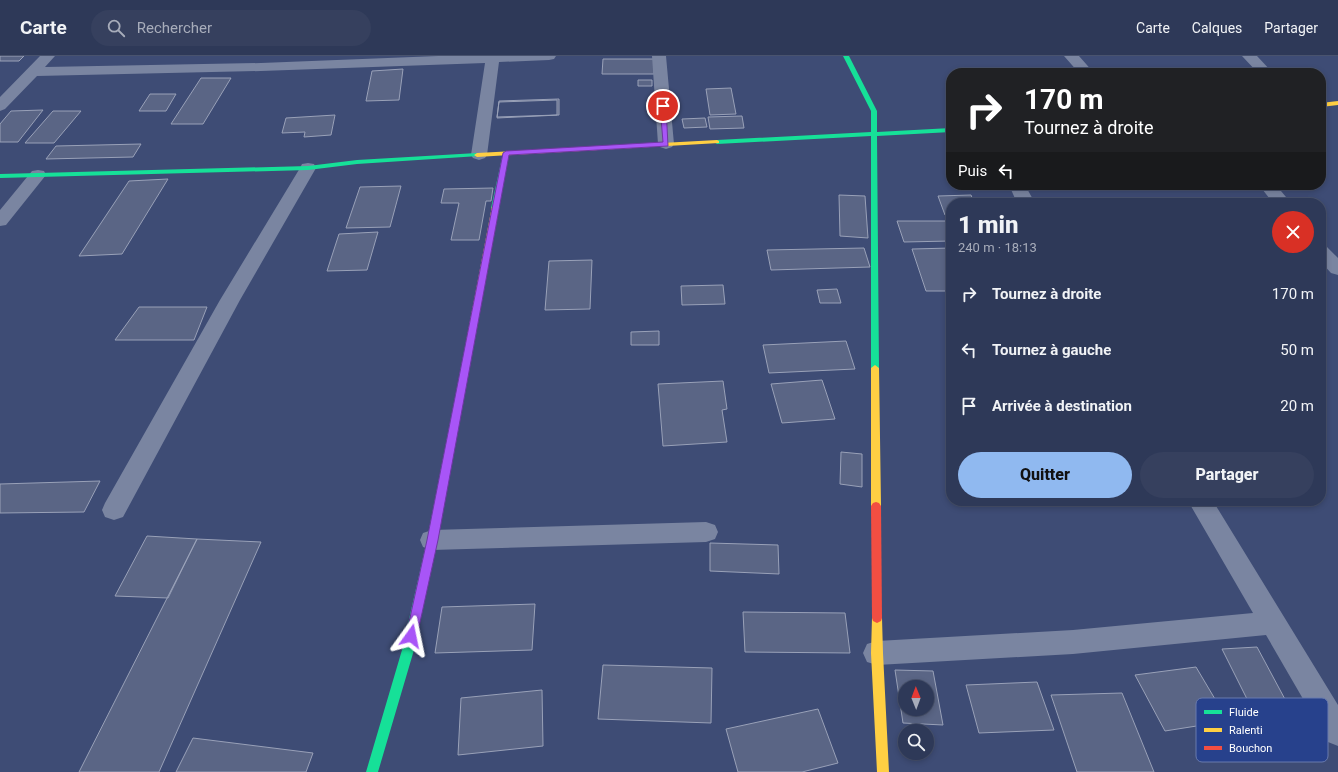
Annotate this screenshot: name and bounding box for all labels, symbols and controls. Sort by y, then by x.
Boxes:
search box [91,10,371,46]
text: Carte [20,16,67,39]
icon: search [105,17,127,39]
text: Rechercher [137,19,212,37]
text: Carte [1136,20,1170,36]
text: Calques [1192,20,1242,36]
text: Partager [1264,20,1318,36]
text: 170 m [1024,83,1103,116]
icon: right [958,84,1010,136]
pin [646,89,680,123]
icon: arrive [652,95,674,117]
text: Tournez à droite [1024,117,1153,138]
icon: left [995,160,1017,182]
text: Puis [958,162,987,180]
text: 1 min [958,211,1019,239]
button: close [1272,211,1314,253]
text: 240 m · 18:13 [958,240,1037,255]
icon: right [958,283,980,305]
text: Tournez à droite [992,285,1101,303]
text: 170 m [1272,285,1314,303]
icon: left [958,339,980,361]
text: Tournez à gauche [992,341,1111,359]
text: 50 m [1280,341,1314,359]
icon: arrive [958,395,980,417]
text: Arrivée à destination [992,397,1132,415]
text: 20 m [1280,397,1314,415]
button: Quitter [958,452,1132,498]
button: Partager [1140,452,1314,498]
position arrow [390,615,432,657]
north arrow [898,680,934,716]
map controls [898,680,934,760]
legend [1196,698,1328,762]
text: Fluide [1229,706,1259,719]
button: search [898,724,934,760]
text: Ralenti [1229,724,1263,737]
text: Bouchon [1229,742,1272,755]

